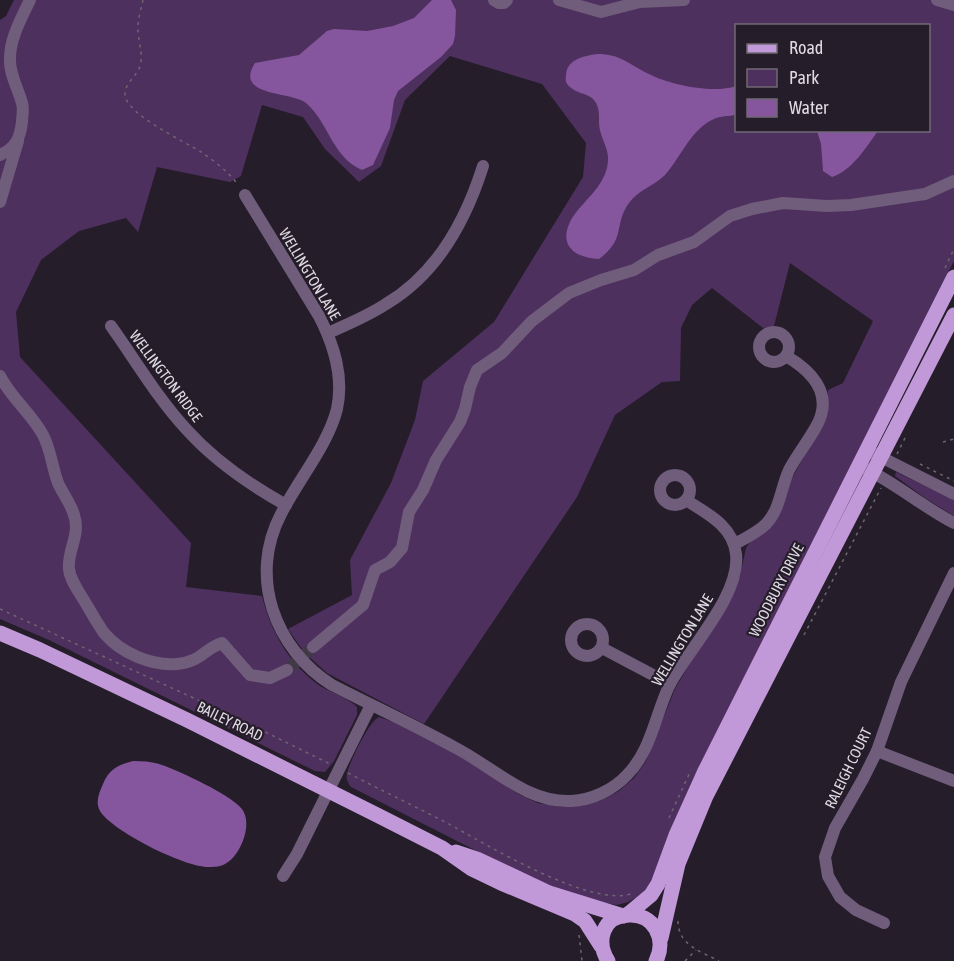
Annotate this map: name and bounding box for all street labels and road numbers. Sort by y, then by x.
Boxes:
street label: WELLINGTON LANE [276,225,344,323]
street label: WELLINGTON RIDGE [126,327,206,425]
street label: WOODBURY DRIVE [745,540,807,639]
street label: WELLINGTON LANE [648,591,716,689]
street label: BAILEY ROAD [194,698,266,744]
street label: RALEIGH COURT [821,724,875,811]

